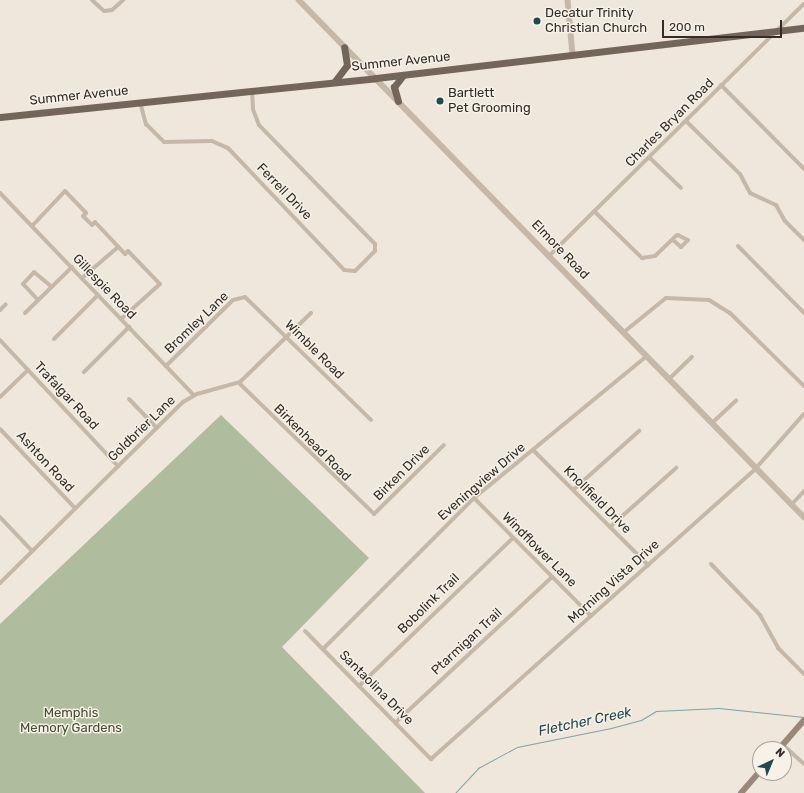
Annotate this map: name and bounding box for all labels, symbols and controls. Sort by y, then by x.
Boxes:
place label: Decatur Trinity Christian Church [545,6,647,37]
scale bar [664,12,784,38]
marker: Decatur Trinity Christian Church [532,16,542,26]
text: 200 m [669,20,705,34]
street label: Summer Avenue [350,49,452,75]
street label: Charles Bryan Road [623,76,717,170]
street label: Summer Avenue [28,83,130,109]
place label: Bartlett Pet Grooming [448,86,531,117]
marker: Bartlett Pet Grooming [435,96,445,106]
street label: Ferrell Drive [253,160,315,224]
street label: Elmore Road [528,217,592,283]
street label: Gillespie Road [69,251,139,323]
street label: Bromley Lane [162,289,232,357]
street label: Wimble Road [281,317,347,383]
street label: Trafalgar Road [30,359,102,433]
street label: Goldbrier Lane [105,393,179,465]
street label: Birkenhead Road [270,401,354,485]
street label: Ashton Road [13,428,77,496]
street label: Eveningview Drive [435,440,529,524]
street label: Birken Drive [371,442,433,504]
street label: Knollfield Drive [560,463,634,537]
street label: Windflower Lane [498,509,580,591]
street label: Morning Vista Drive [565,537,663,627]
street label: Bobolink Trail [395,571,463,637]
street label: Ptarmigan Trail [428,605,506,679]
street label: Santaolina Drive [336,648,416,728]
water label: Fletcher Creek [537,704,633,740]
park label: Memphis Memory Gardens [20,706,122,737]
north arrow [752,741,792,781]
text: N [773,745,787,760]

